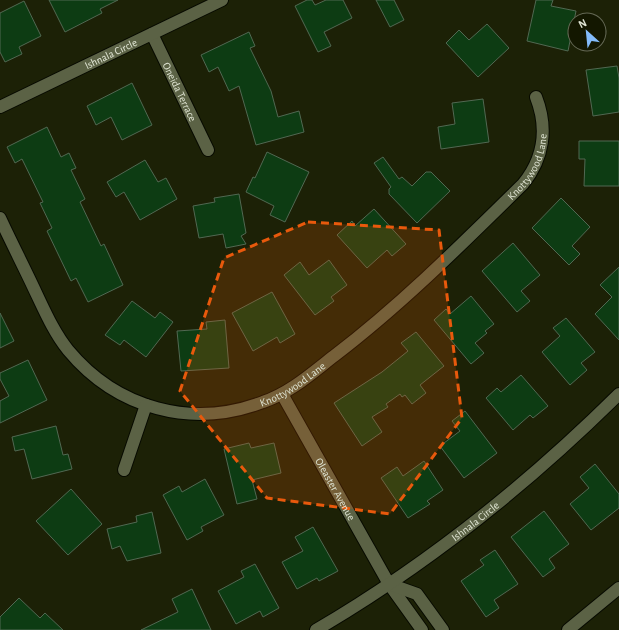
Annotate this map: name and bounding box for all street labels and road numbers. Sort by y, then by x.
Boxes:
street label: Ishnala Circle [83,36,139,71]
street label: Oneida Terrace [161,60,199,123]
street label: Knottywood Lane [505,133,548,202]
street label: Knottywood Lane [258,360,327,408]
street label: Oleaster Avenue [314,456,357,522]
street label: Ishnala Circle [449,499,501,543]

